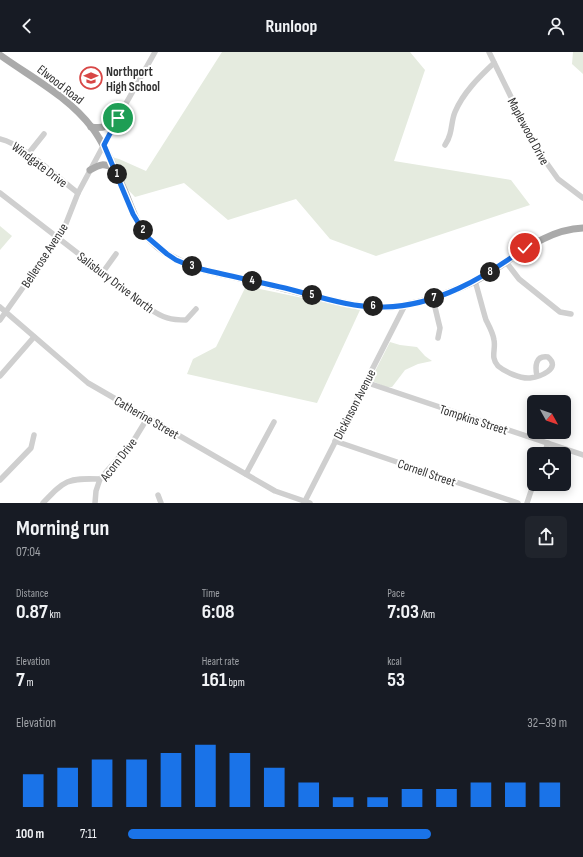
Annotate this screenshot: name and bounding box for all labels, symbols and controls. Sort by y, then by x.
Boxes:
icon: back [16,15,38,37]
icon: person [545,15,567,37]
text: Runloop [266,16,317,37]
street label: Elwood Road [34,62,87,108]
place label: Northport High School [106,64,160,95]
school or university icon: Northport High School [78,65,104,91]
street label: Maplewood Drive [504,95,553,168]
pin [101,101,135,135]
icon: arrive [107,107,129,129]
street label: Windgate Drive [8,139,70,191]
pin: 1 [107,164,127,184]
text: 1 [115,167,119,180]
street label: Bellerose Avenue [18,220,72,291]
pin: 2 [133,220,153,240]
text: 2 [141,223,145,236]
pin [508,231,542,265]
icon: check [514,237,536,259]
street label: Salisbury Drive North [74,249,157,317]
pin: 3 [182,256,202,276]
text: 3 [190,259,194,272]
pin: 8 [480,262,500,282]
text: 8 [487,265,493,278]
pin: 4 [242,271,262,291]
text: 4 [249,274,255,287]
pin: 5 [302,285,322,305]
text: 5 [310,288,314,301]
pin: 7 [424,288,444,308]
text: 7 [432,291,436,304]
pin: 6 [363,296,383,316]
text: 6 [370,299,376,312]
street label: Dickinson Avenue [330,367,379,442]
street label: Catherine Street [111,393,182,443]
north arrow [527,395,571,439]
map controls [527,395,571,491]
street label: Tompkins Street [438,401,510,438]
street label: Acorn Drive [96,435,141,485]
button: locate [527,447,571,491]
street label: Cornell Street [395,456,458,490]
text: Morning run [16,515,109,542]
button: share [525,516,567,558]
text: 07:04 [16,544,41,560]
text: Distance [16,587,48,600]
text: Time [202,587,220,600]
text: Pace [387,587,405,600]
text: 0.87 [16,600,48,624]
text: 6:08 [202,600,235,624]
text: 7:03 [387,600,419,624]
text: km [48,608,61,621]
text: /km [419,608,435,621]
text: Elevation [16,655,50,668]
text: Heart rate [202,655,239,668]
text: kcal [387,655,402,668]
text: 7 [16,668,25,692]
text: 161 [202,668,227,692]
text: 53 [387,668,405,692]
text: m [25,676,34,689]
text: bpm [227,676,245,689]
text: Elevation [16,715,56,731]
text: 32–39 m [527,715,567,731]
text: 100 m [16,826,44,842]
text: 7:11 [80,826,97,842]

